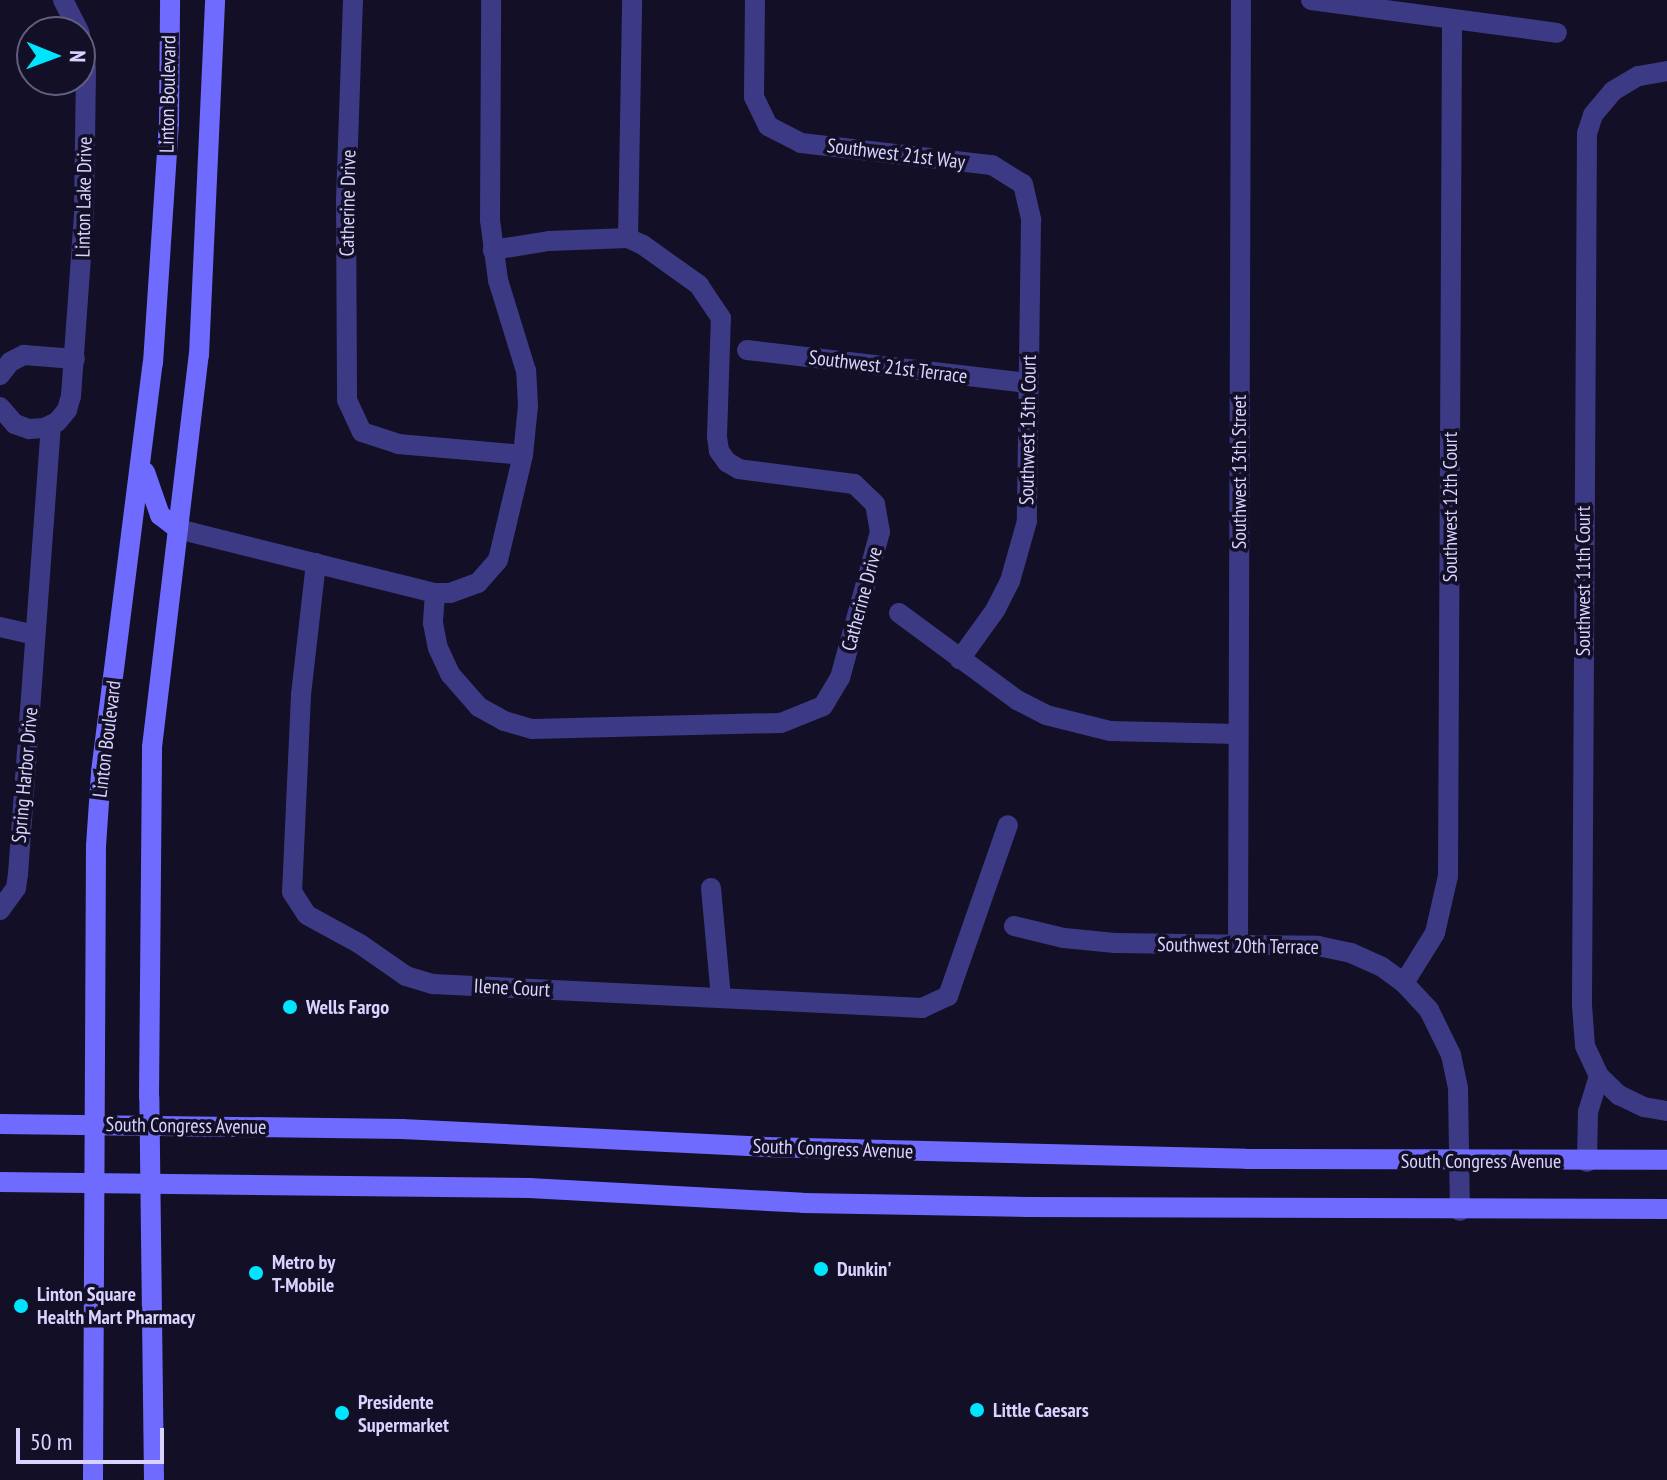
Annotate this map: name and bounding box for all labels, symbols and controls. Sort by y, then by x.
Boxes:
north arrow [16,16,96,96]
street label: Linton Boulevard [155,35,181,153]
text: N [64,50,92,63]
street label: Southwest 21st Way [825,134,967,174]
street label: Linton Lake Drive [71,136,97,258]
street label: Catherine Drive [335,149,361,257]
street label: Southwest 21st Terrace [807,345,969,389]
street label: Southwest 13th Court [1015,355,1041,505]
street label: Southwest 13th Street [1227,395,1251,549]
street label: Southwest 12th Court [1438,432,1462,582]
street label: Southwest 11th Court [1571,506,1595,656]
street label: Catherine Drive [837,544,887,654]
street label: Linton Boulevard [88,679,126,799]
street label: Spring Harbor Drive [7,706,43,844]
street label: Southwest 20th Terrace [1157,933,1319,959]
street label: Ilene Court [473,974,551,1002]
place label: Wells Fargo [306,995,389,1019]
marker: Wells Fargo [281,998,299,1016]
street label: South Congress Avenue [105,1113,267,1139]
street label: South Congress Avenue [752,1134,914,1164]
street label: South Congress Avenue [1400,1149,1562,1173]
place label: Metro by T-Mobile [272,1250,335,1297]
place label: Dunkin' [837,1257,892,1281]
marker: Dunkin' [812,1260,830,1278]
marker: Metro by T-Mobile [247,1264,265,1282]
place label: Linton Square Health Mart Pharmacy [37,1282,195,1329]
marker: Linton Square Health Mart Pharmacy [12,1297,30,1315]
place label: Presidente Supermarket [358,1390,449,1437]
place label: Little Caesars [993,1398,1089,1422]
marker: Little Caesars [968,1401,986,1419]
marker: Presidente Supermarket [333,1404,351,1422]
scale bar [20,1412,168,1462]
text: 50 m [30,1426,72,1457]

